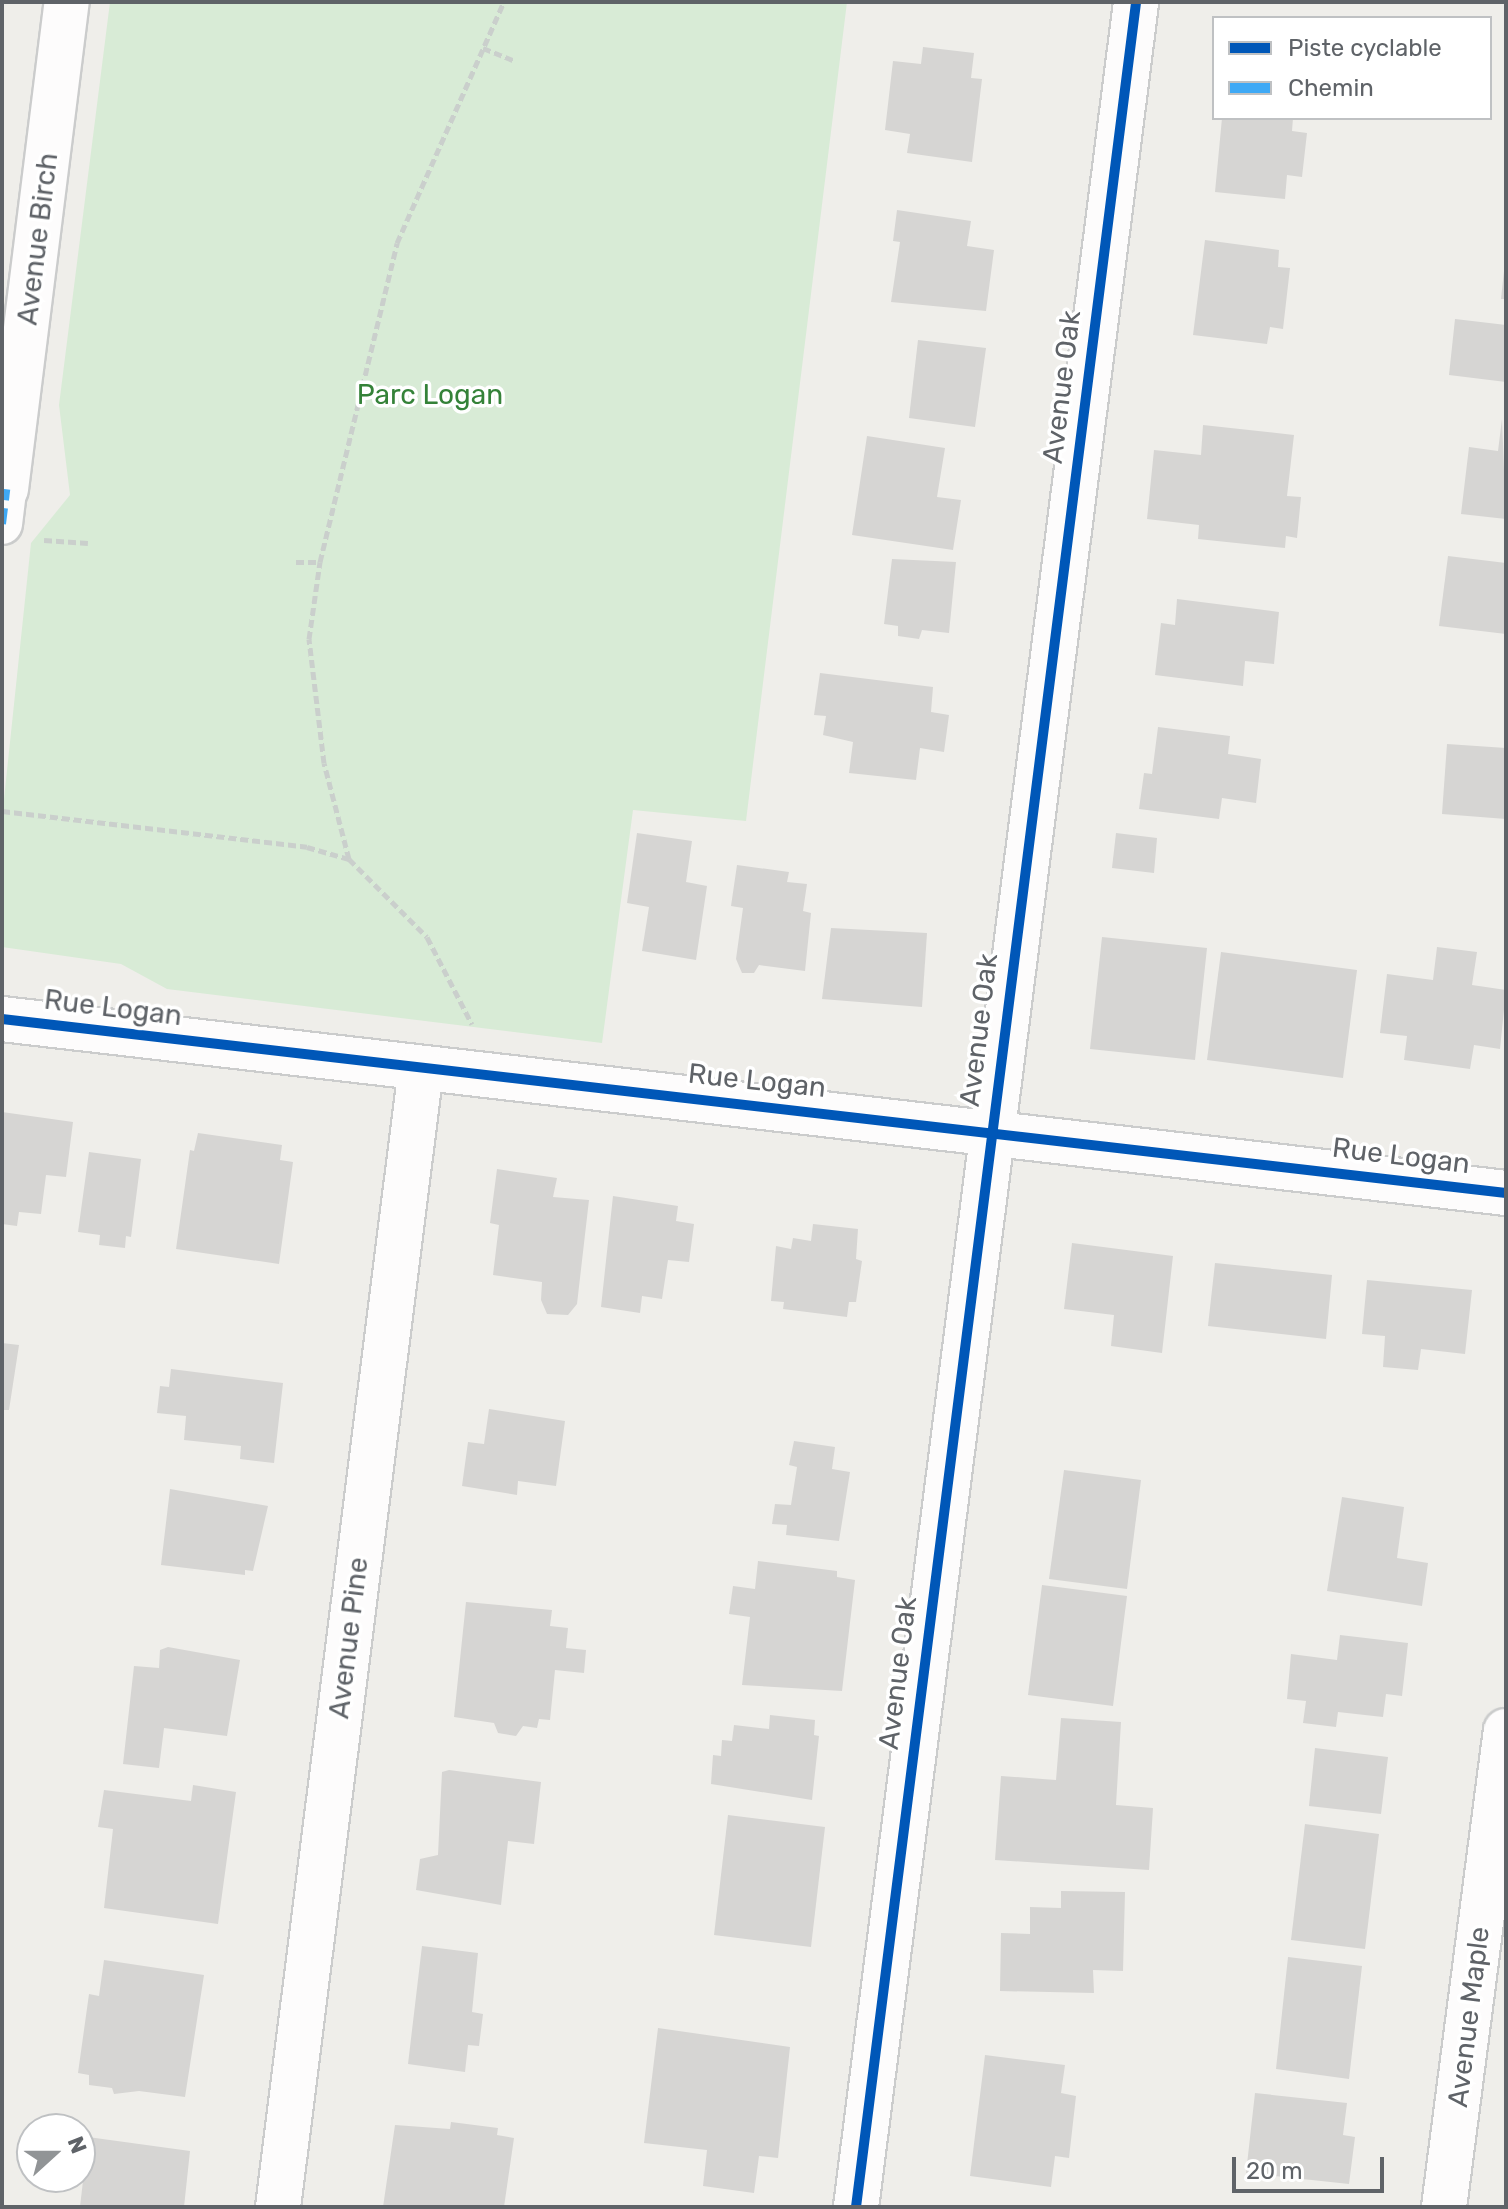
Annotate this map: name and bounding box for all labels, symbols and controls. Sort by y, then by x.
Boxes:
legend [1212,16,1492,120]
text: Piste cyclable [1288,34,1442,62]
text: Chemin [1288,74,1374,102]
street label: Avenue Birch [11,151,65,327]
street label: Avenue Oak [1036,309,1088,465]
park label: Parc Logan [357,378,503,412]
street label: Avenue Oak [953,952,1005,1108]
street label: Rue Logan [42,983,184,1033]
street label: Rue Logan [686,1057,828,1105]
street label: Rue Logan [1330,1131,1472,1181]
street label: Avenue Pine [322,1555,376,1721]
street label: Avenue Oak [872,1595,924,1751]
street label: Avenue Maple [1441,1925,1497,2109]
north arrow [16,2113,96,2193]
text: N [62,2133,92,2157]
scale bar [1236,2141,1388,2191]
text: 20 m [1246,2157,1303,2185]

